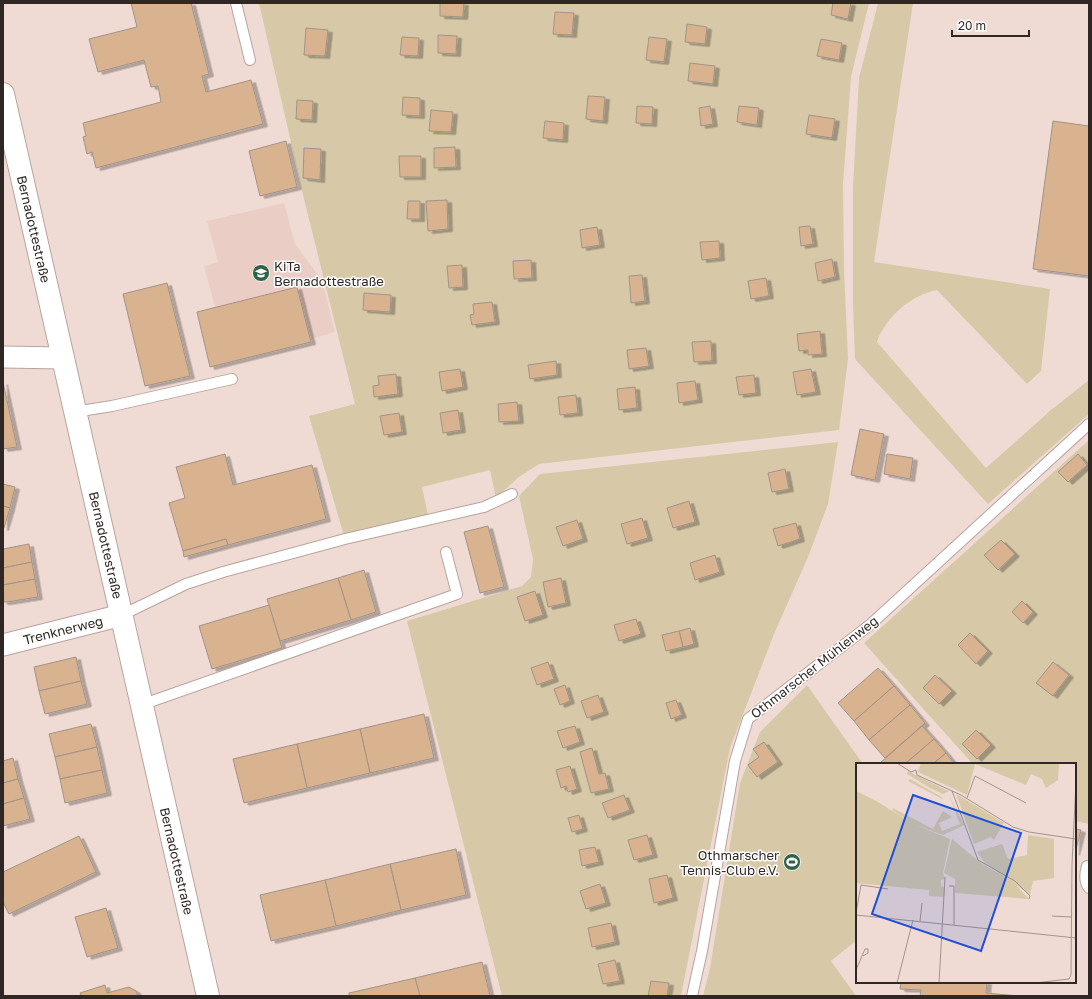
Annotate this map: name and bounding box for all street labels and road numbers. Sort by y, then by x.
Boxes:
street label: Bernadottestraße [14,174,54,284]
street label: Bernadottestraße [86,490,126,600]
street label: Trenknerweg [22,612,104,648]
street label: Othmarscher Mühlenweg [747,612,881,722]
street label: Bernadottestraße [157,806,197,916]

